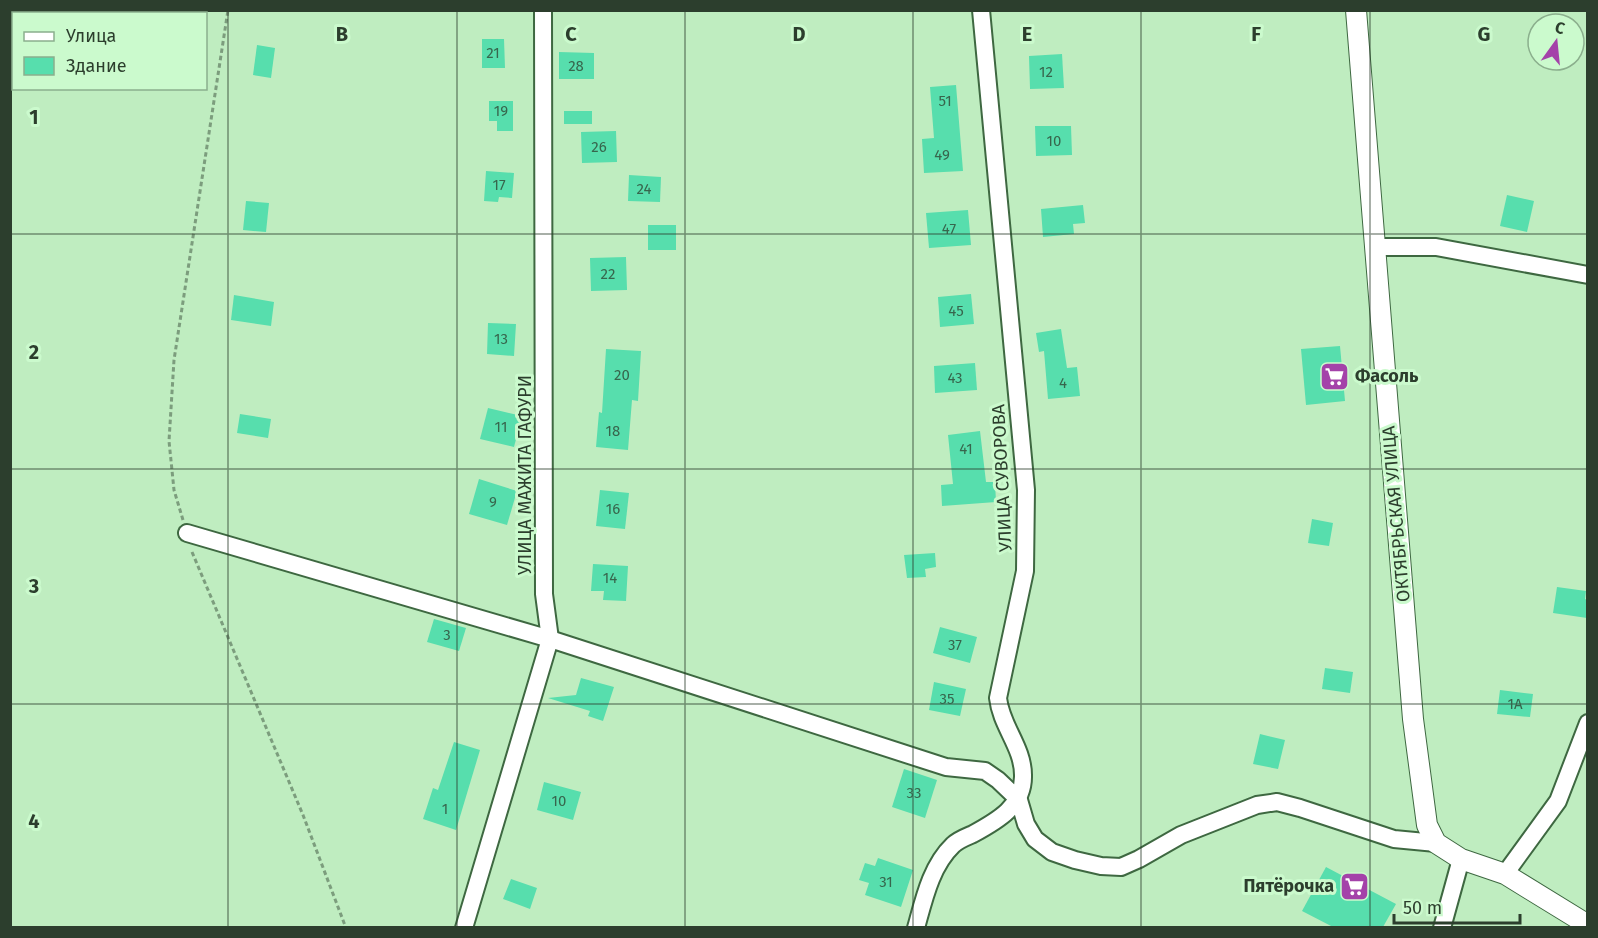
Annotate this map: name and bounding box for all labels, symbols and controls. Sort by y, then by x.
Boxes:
legend [12,12,207,90]
north arrow [1526,12,1586,72]
text: С [1553,18,1567,39]
text: B [336,22,348,46]
text: C [565,22,577,46]
text: D [792,22,806,46]
text: E [1022,22,1032,46]
text: F [1251,22,1261,46]
text: G [1478,22,1490,46]
text: Улица [66,25,116,47]
house number: 21 [486,44,500,62]
text: Здание [66,55,127,77]
house number: 28 [568,57,584,75]
house number: 12 [1039,63,1053,81]
house number: 51 [938,92,952,110]
house number: 19 [494,102,508,120]
text: 1 [29,105,39,129]
house number: 10 [1047,132,1061,150]
house number: 26 [591,138,607,156]
house number: 49 [934,146,950,164]
house number: 17 [492,176,506,194]
house number: 24 [636,180,652,198]
house number: 47 [942,220,956,238]
house number: 22 [601,265,615,283]
house number: 45 [948,302,964,320]
house number: 13 [494,330,508,348]
text: 2 [29,340,39,364]
supermarket icon: Фасоль [1318,360,1350,392]
place label: Фасоль [1355,365,1419,387]
house number: 20 [614,366,630,384]
house number: 43 [947,369,963,387]
house number: 4 [1059,374,1067,392]
street label: УЛИЦА МАЖИТА ГАФУРИ [514,375,536,575]
street label: УЛИЦА СУВОРОВА [987,403,1017,552]
house number: 11 [495,418,507,436]
house number: 18 [606,422,620,440]
street label: ОКТЯБРЬСКАЯ УЛИЦА [1377,424,1415,603]
house number: 41 [959,440,973,458]
house number: 9 [489,493,497,511]
house number: 16 [606,500,620,518]
house number: 14 [603,569,617,587]
text: 3 [28,574,39,598]
house number: 3 [443,626,451,644]
house number: 37 [948,636,962,654]
house number: 35 [939,690,955,708]
house number: 1А [1507,695,1523,713]
house number: 33 [907,784,921,802]
house number: 10 [552,792,566,810]
house number: 1 [442,800,448,818]
text: 4 [28,809,40,833]
supermarket icon: Пятёрочка [1339,870,1371,902]
house number: 31 [879,873,893,891]
place label: Пятёрочка [1243,875,1334,897]
scale bar [1394,887,1520,925]
text: 50 m [1403,897,1442,919]

